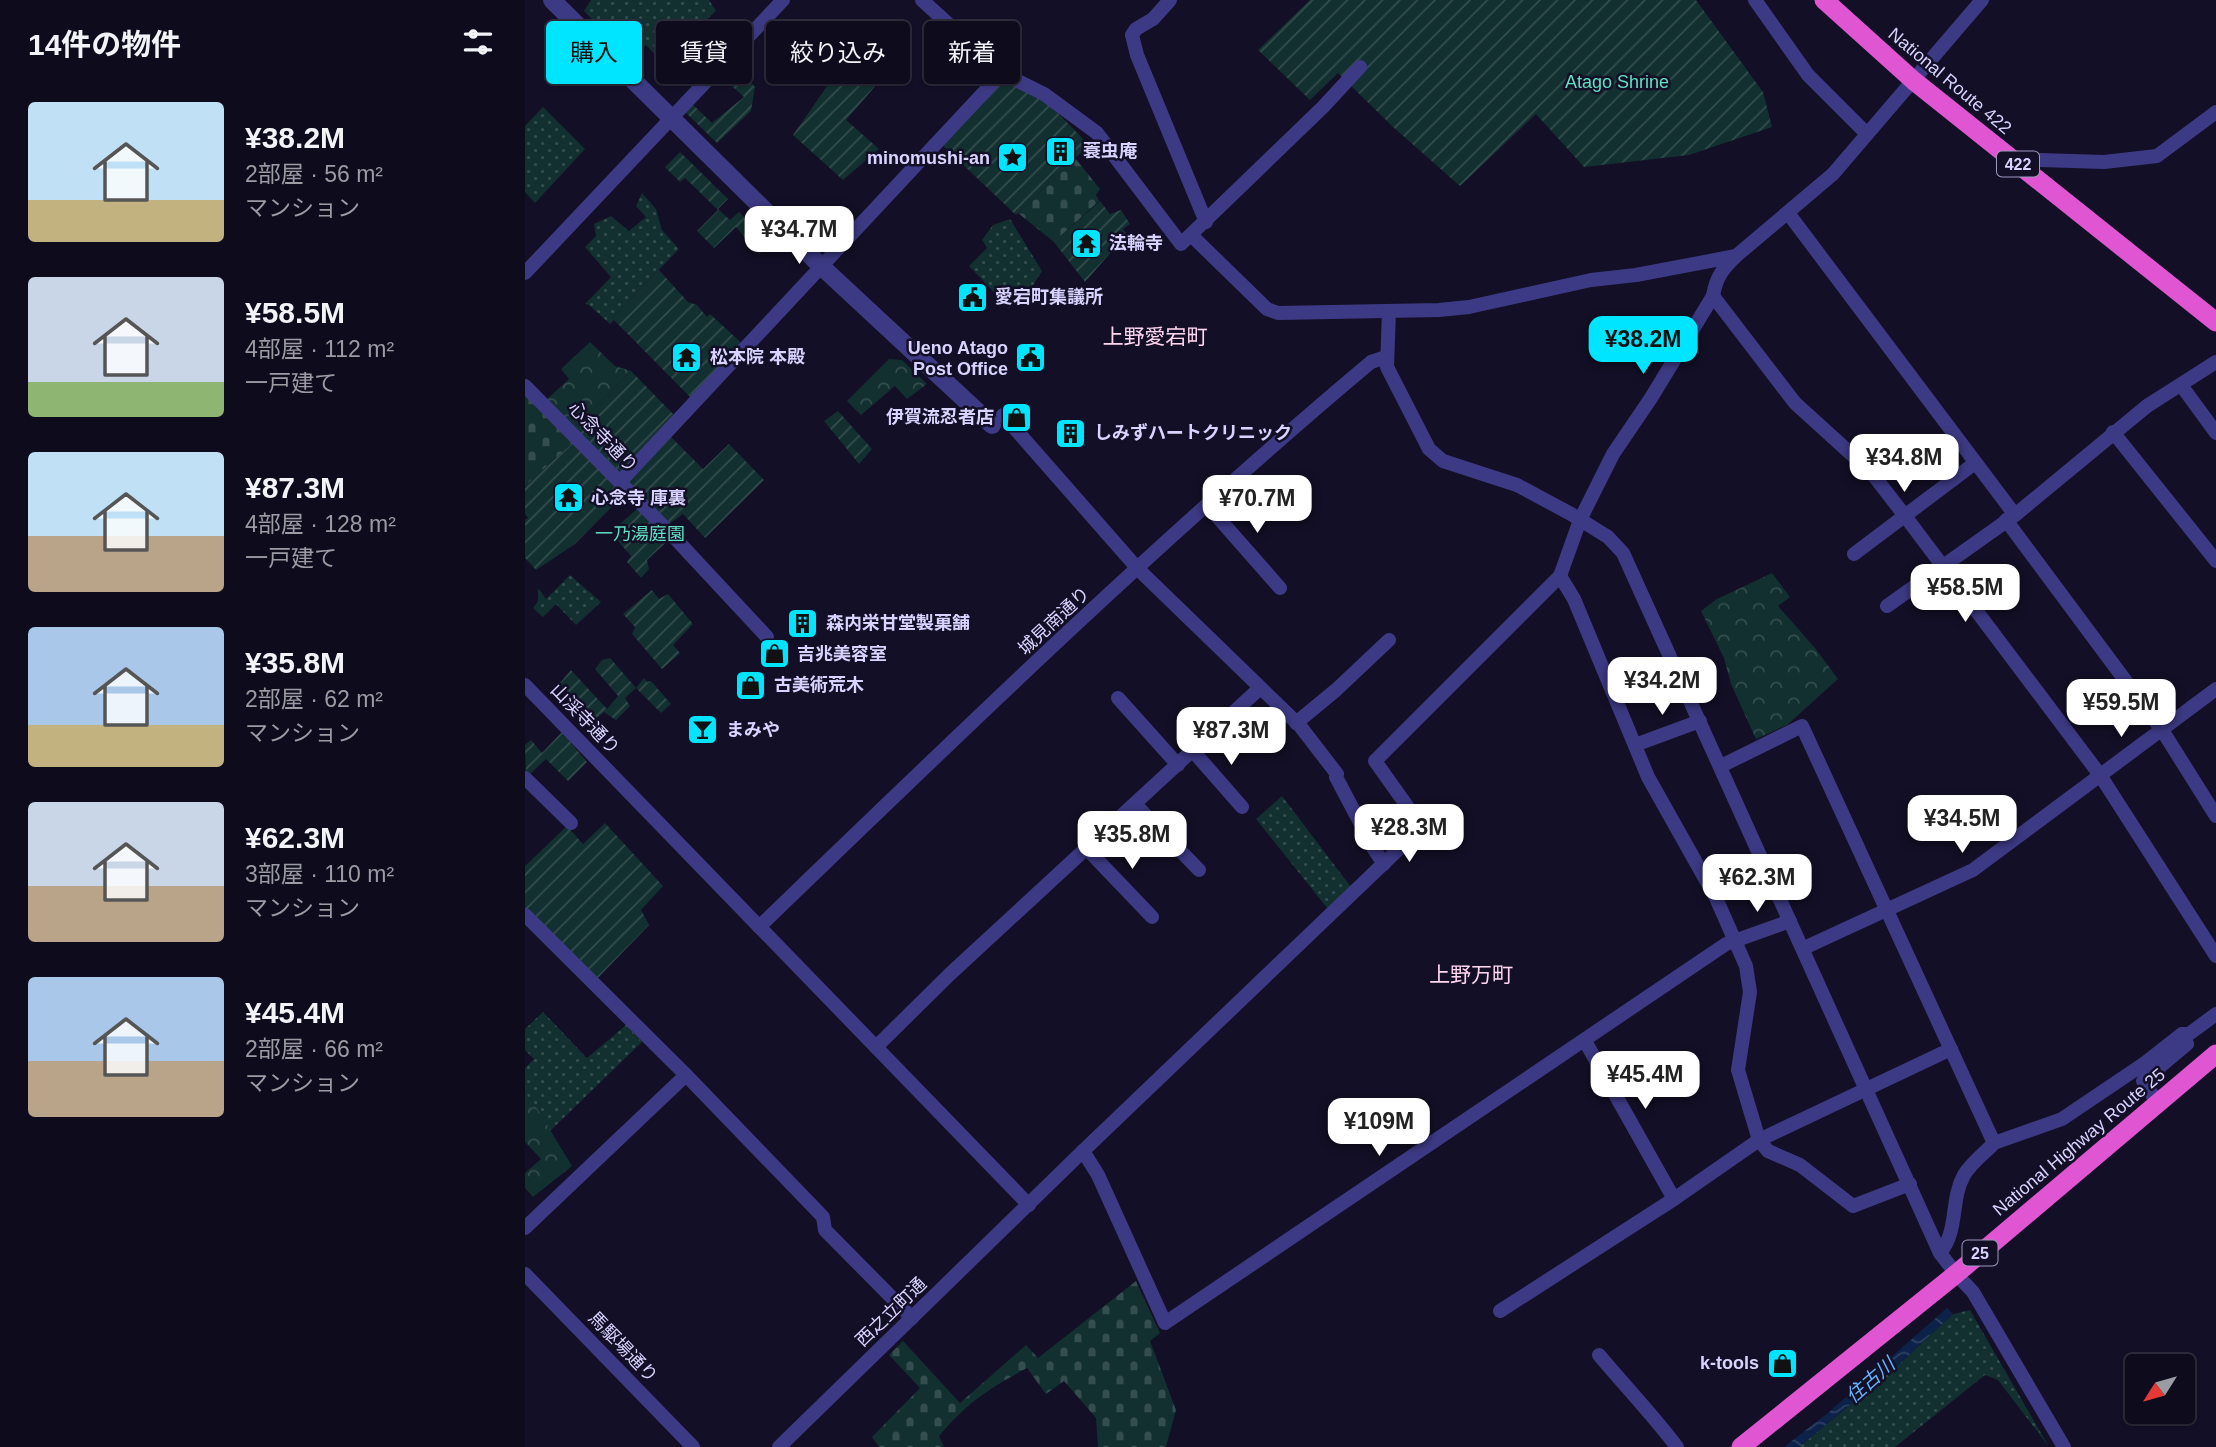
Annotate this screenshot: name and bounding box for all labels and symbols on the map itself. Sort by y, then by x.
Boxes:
street label: National Route 422 [1885,24,2015,138]
park label: Atago Shrine [1565,72,1669,92]
building icon: 蓑虫庵 [1043,134,1077,168]
place icon: minomushi-an [996,141,1030,175]
place label: 蓑虫庵 [1083,141,1137,161]
place label: minomushi-an [867,148,990,168]
road number: 422 [1997,152,2039,176]
pin: ¥34.7M [742,206,856,266]
temple icon: 法輪寺 [1069,226,1103,260]
place label: 法輪寺 [1109,233,1163,253]
public building icon: 愛宕町集議所 [955,280,989,314]
place label: 愛宕町集議所 [995,287,1103,307]
pin: ¥38.2M [1586,316,1700,376]
district label: 上野愛宕町 [1103,325,1208,348]
place label: Ueno Atago Post Office [908,338,1008,379]
temple icon: 松本院 本殿 [670,340,704,374]
public building icon: Ueno Atago Post Office [1014,341,1048,375]
place label: 松本院 本殿 [710,347,805,367]
street label: 心念寺通り [565,398,641,476]
shop icon: 伊賀流忍者店 [1000,400,1034,434]
place label: 伊賀流忍者店 [886,407,994,427]
building icon: しみずハートクリニック [1054,416,1088,450]
place label: しみずハートクリニック [1094,422,1292,443]
pin: ¥34.8M [1847,434,1961,494]
pin: ¥70.7M [1200,476,1314,535]
temple icon: 心念寺 庫裏 [551,481,585,515]
place label: 心念寺 庫裏 [591,488,686,508]
park label: 一乃湯庭園 [595,524,685,544]
pin: ¥58.5M [1908,564,2022,624]
street label: 城見南通り [1014,583,1094,659]
building icon: 森内栄甘堂製菓舗 [786,606,820,640]
place label: 森内栄甘堂製菓舗 [826,613,970,633]
shop icon: 吉兆美容室 [757,637,791,671]
place label: 吉兆美容室 [797,644,887,664]
pin: ¥34.2M [1605,658,1719,717]
shop icon: 古美術荒木 [734,668,768,702]
place label: 古美術荒木 [774,675,864,695]
street label: 山渓寺通り [547,680,623,758]
pin: ¥59.5M [2064,680,2178,739]
pin: ¥87.3M [1174,708,1288,767]
bar icon: まみや [686,713,720,747]
place label: まみや [726,720,780,740]
pin: ¥34.5M [1905,796,2019,855]
pin: ¥28.3M [1352,804,1466,864]
pin: ¥35.8M [1075,812,1189,871]
pin: ¥62.3M [1700,855,1814,914]
district label: 上野万町 [1429,963,1513,986]
pin: ¥45.4M [1588,1052,1702,1111]
street label: National Highway Route 25 [1989,1064,2169,1220]
pin: ¥109M [1330,1098,1428,1158]
road number: 25 [1963,1240,1997,1266]
street label: 西之立町通 [852,1274,930,1350]
street label: 馬駆場通り [585,1308,661,1386]
shop icon: k-tools [1765,1346,1799,1380]
water label: 住古川 [1842,1352,1900,1407]
place label: k-tools [1700,1353,1759,1373]
north arrow [2125,1354,2195,1424]

